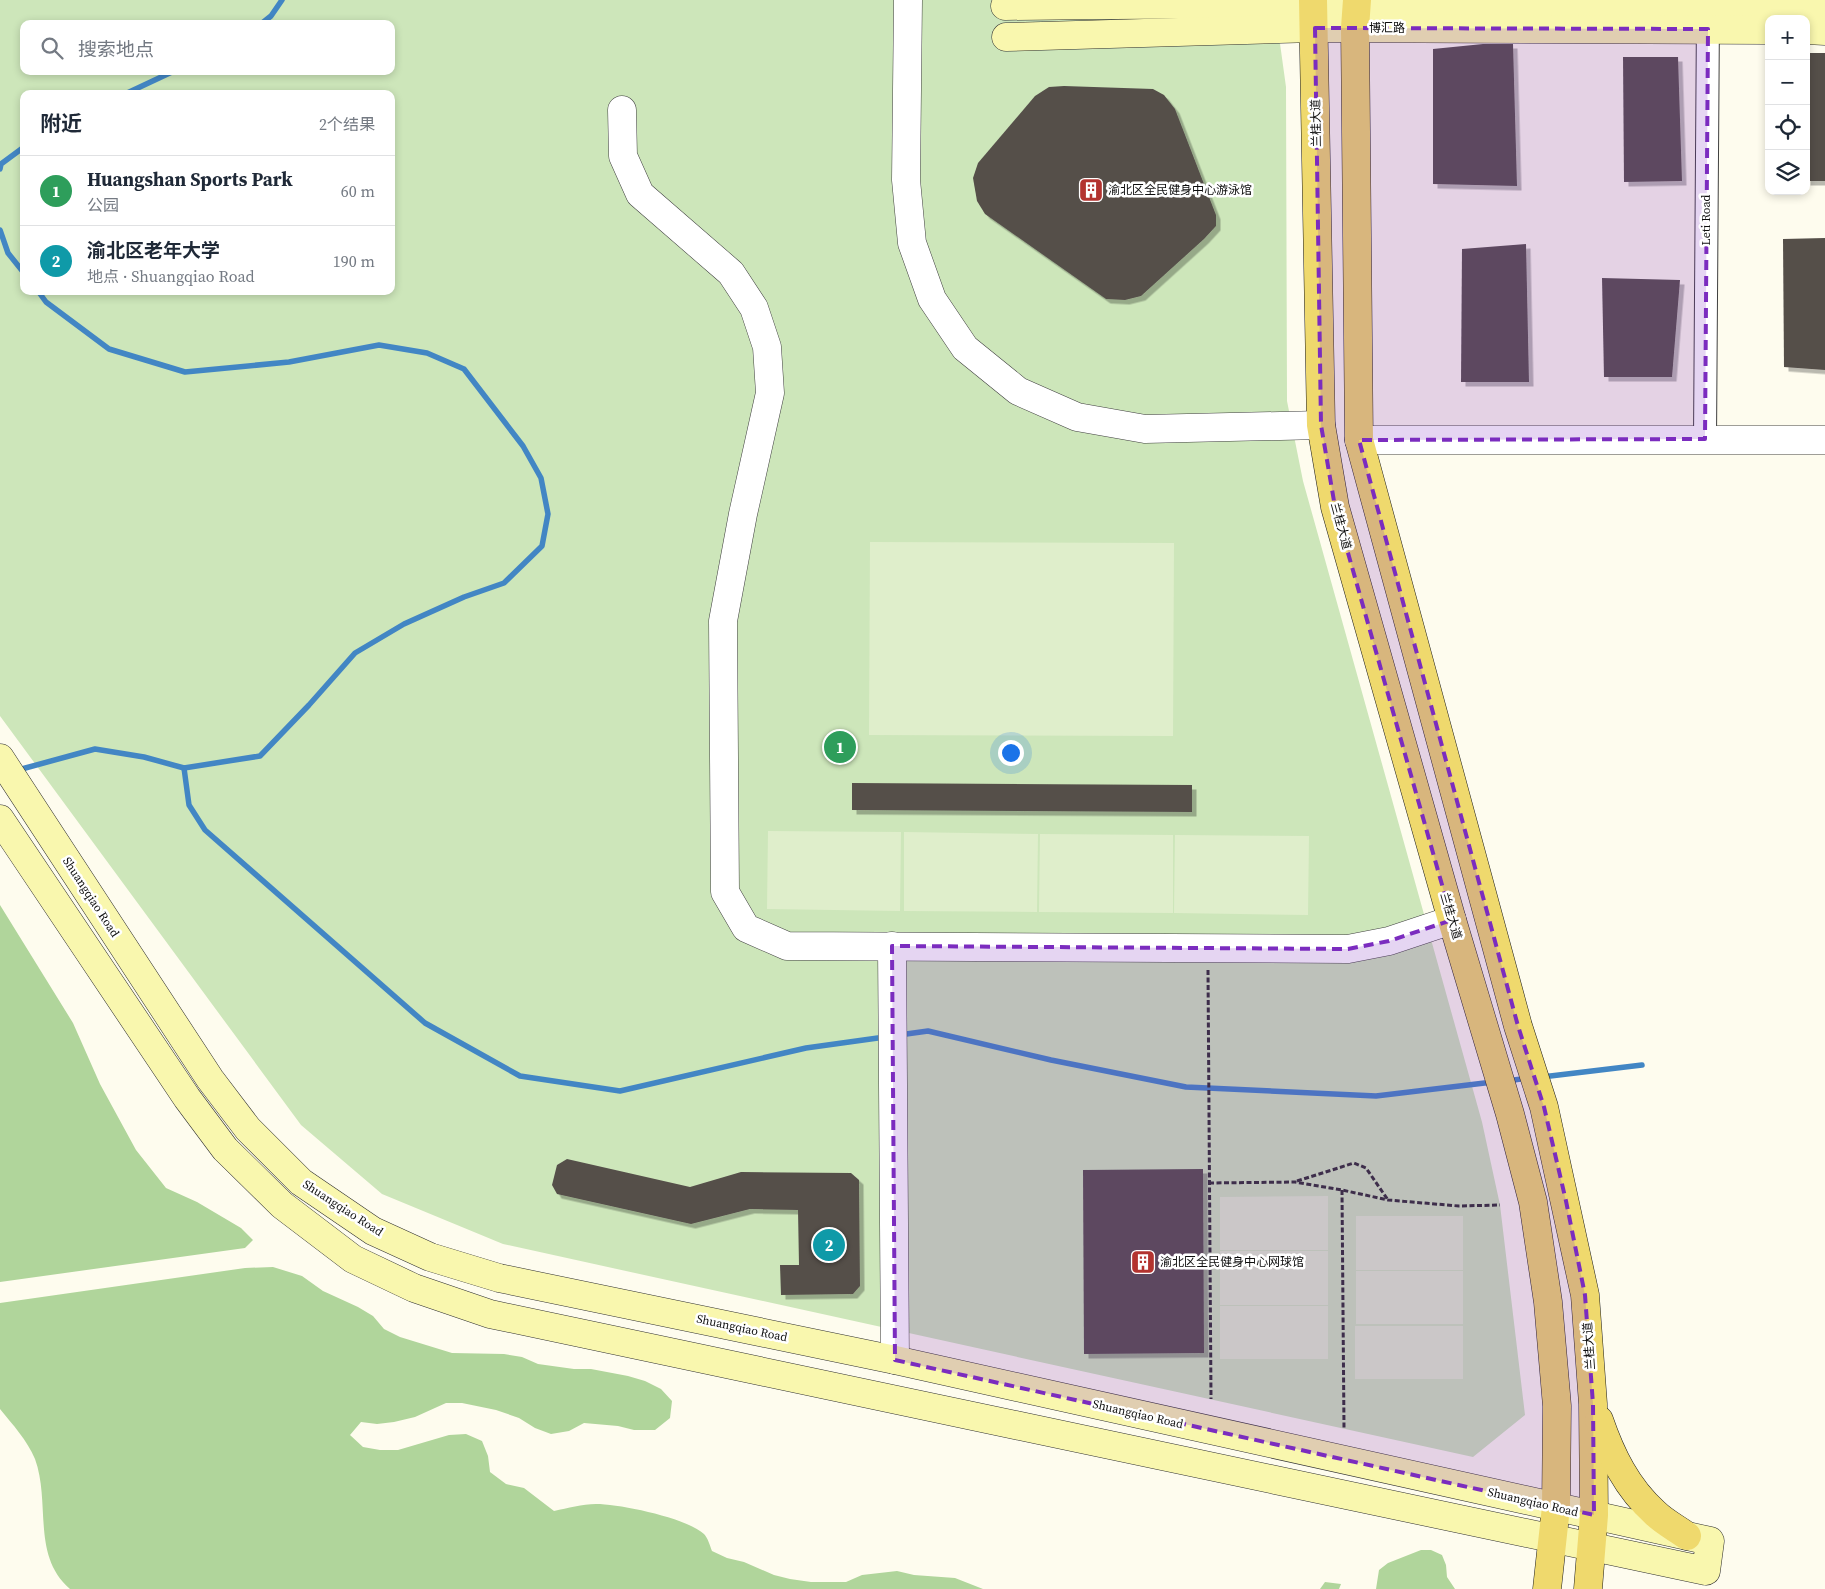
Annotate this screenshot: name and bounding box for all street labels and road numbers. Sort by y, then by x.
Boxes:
street label: 博汇路 [1369,20,1405,36]
street label: 兰桂大道 [1308,99,1324,147]
street label: Leti Road [1698,194,1714,245]
street label: 兰桂大道 [1327,501,1355,551]
street label: Shuangqiao Road [59,854,123,940]
street label: 兰桂大道 [1437,891,1465,941]
street label: Shuangqiao Road [300,1176,386,1240]
street label: Shuangqiao Road [695,1311,789,1345]
street label: 兰桂大道 [1579,1321,1599,1371]
street label: Shuangqiao Road [1091,1396,1185,1432]
street label: Shuangqiao Road [1486,1484,1580,1520]

